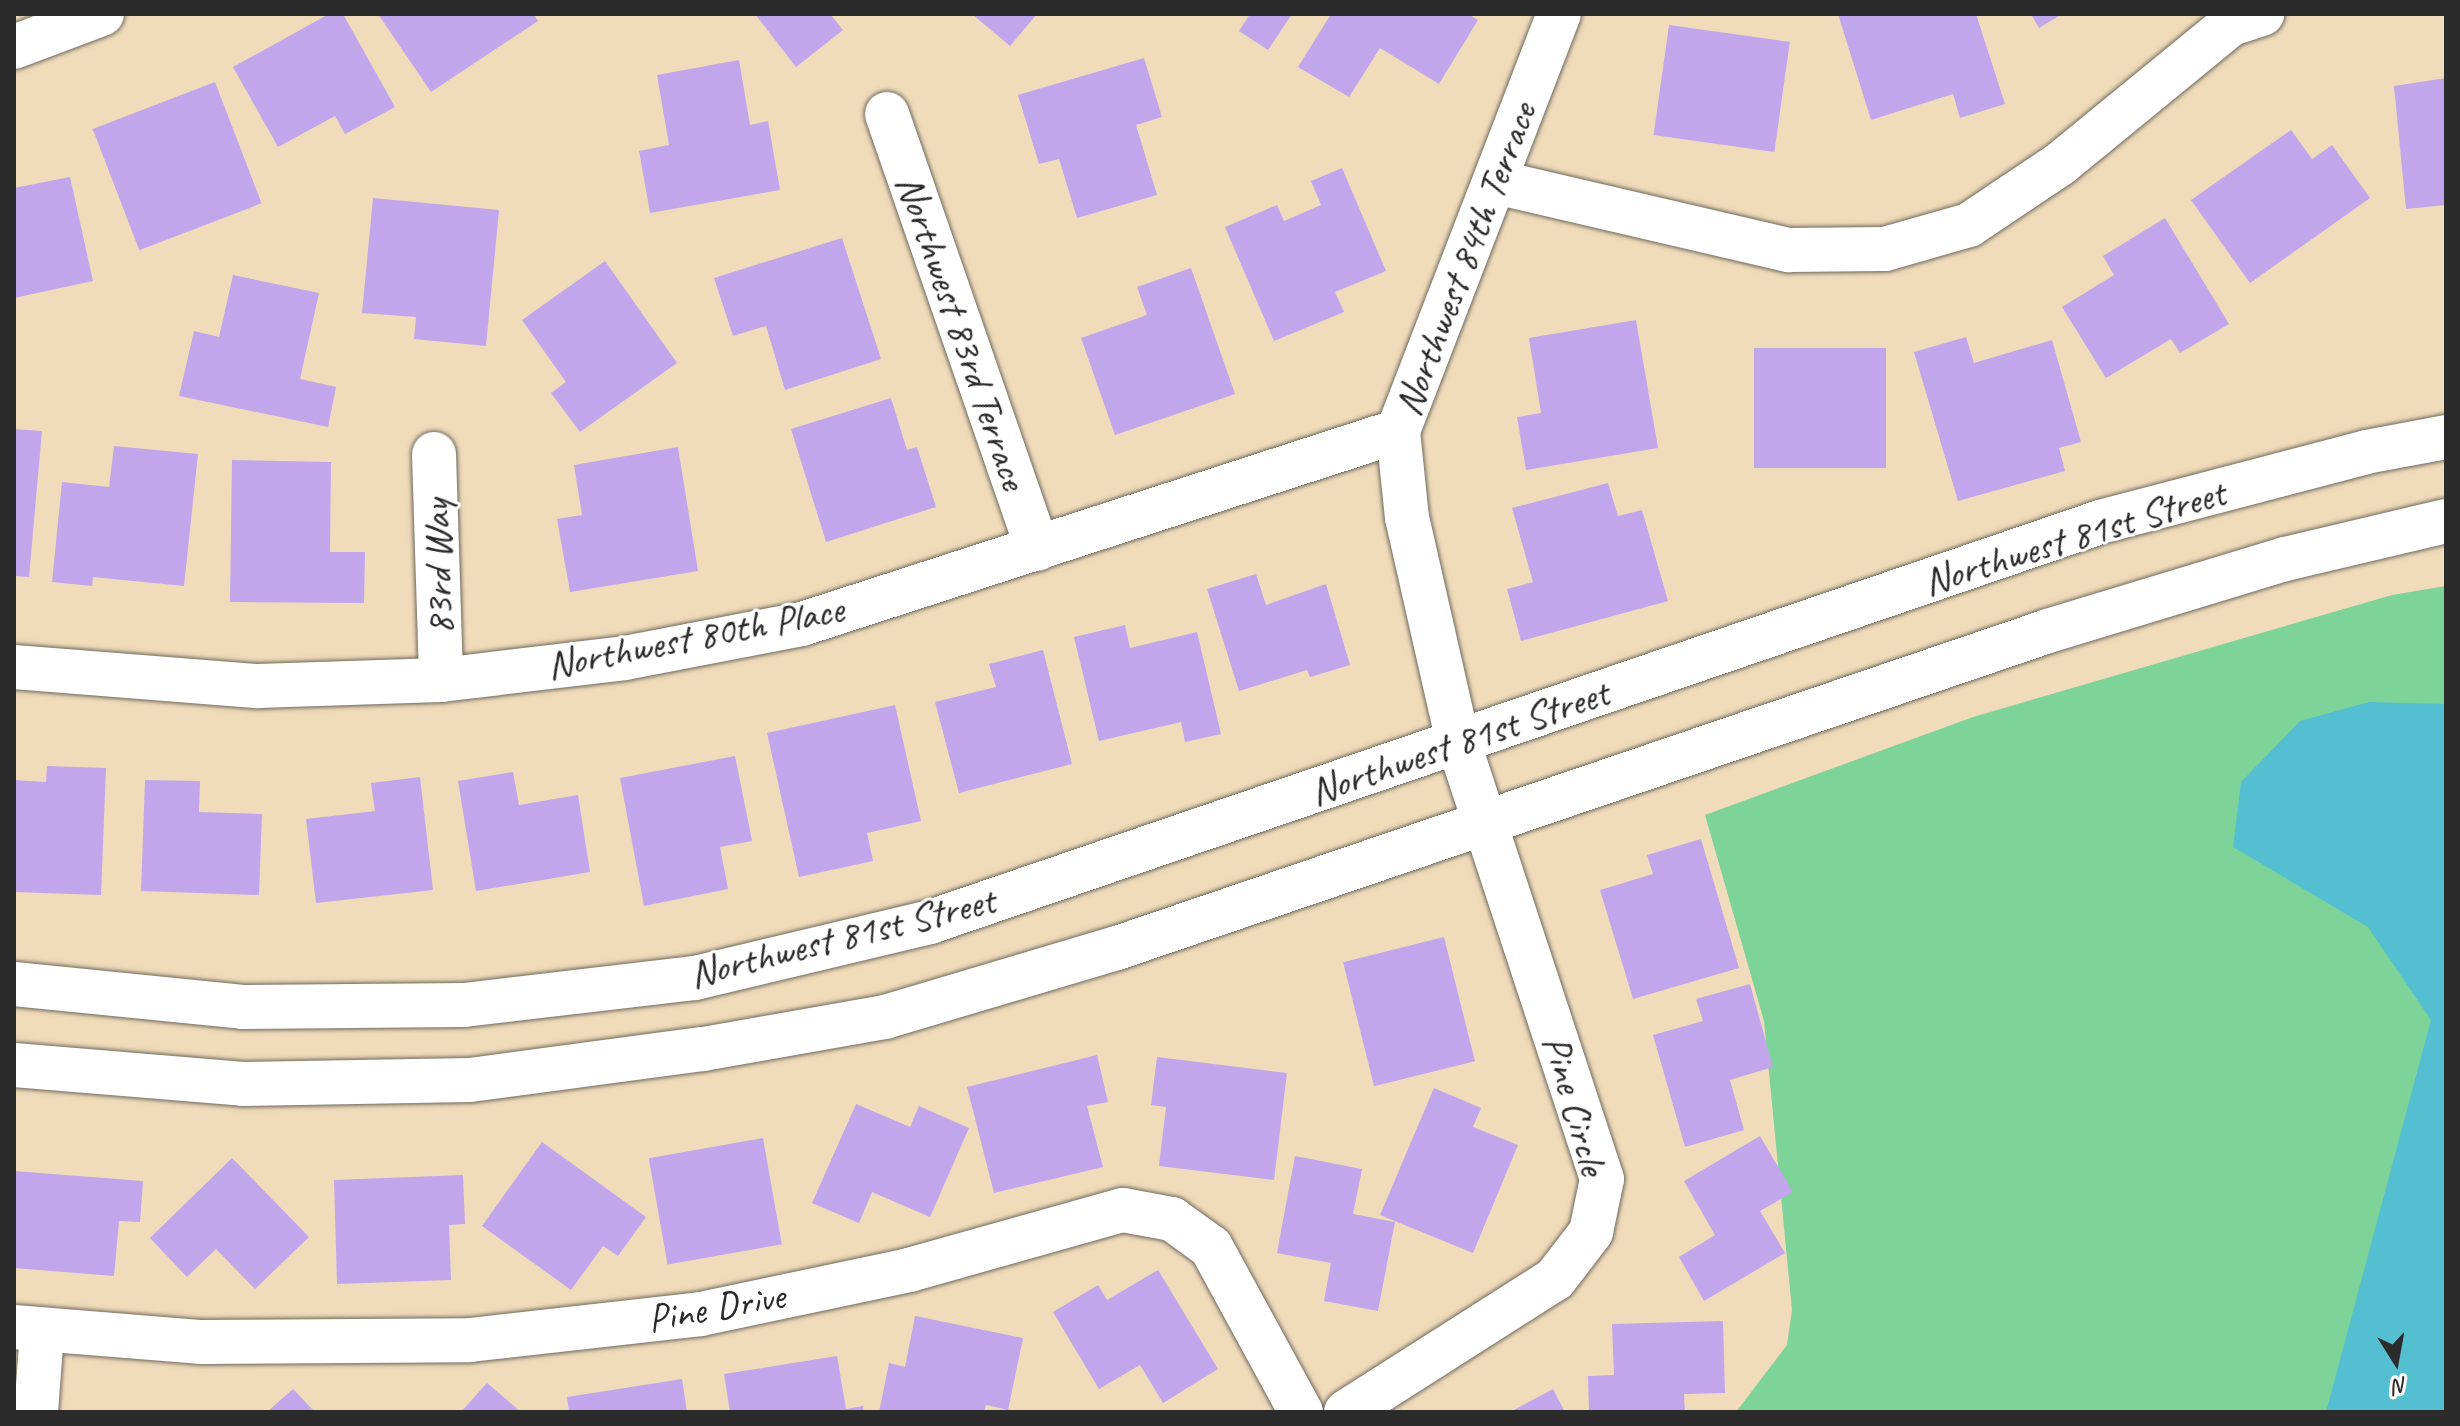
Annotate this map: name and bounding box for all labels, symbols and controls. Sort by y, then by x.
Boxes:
street label: Northwest 84th Terrace [1383,96,1547,422]
street label: Northwest 83rd Terrace [886,168,1038,496]
street label: Northwest 81st Street [1917,468,2231,606]
street label: 83rd Way [412,499,464,635]
street label: Northwest 80th Place [542,585,848,689]
street label: Northwest 81st Street [1303,668,1615,816]
street label: Northwest 81st Street [684,876,1000,998]
street label: Pine Circle [1532,1030,1618,1180]
street label: Pine Drive [643,1271,789,1343]
north arrow [2356,1322,2436,1402]
text: N [2391,1371,2410,1401]

